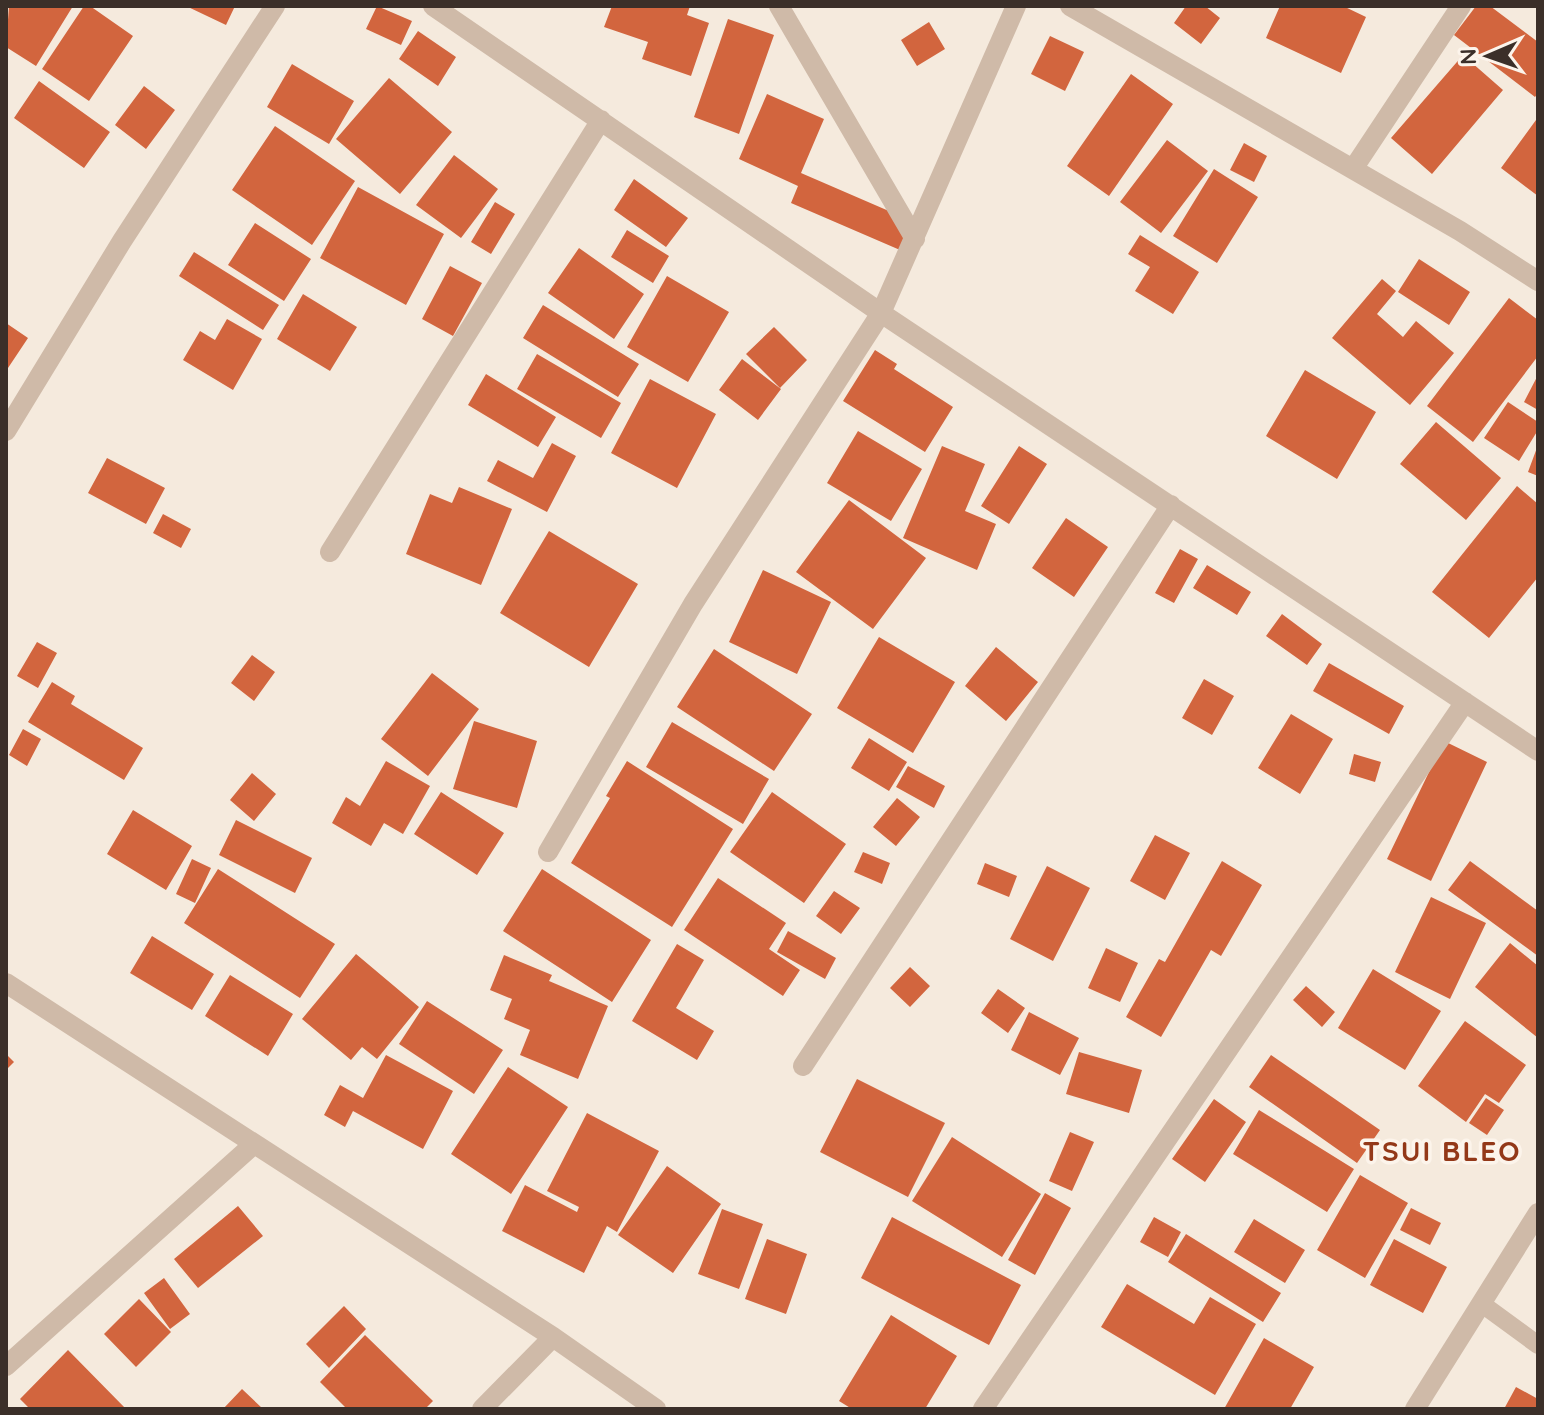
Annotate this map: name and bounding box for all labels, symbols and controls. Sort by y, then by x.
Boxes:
north arrow [1448,16,1528,96]
text: N [1454,48,1482,65]
district label: TSUI BLEO [1363,1133,1521,1168]

